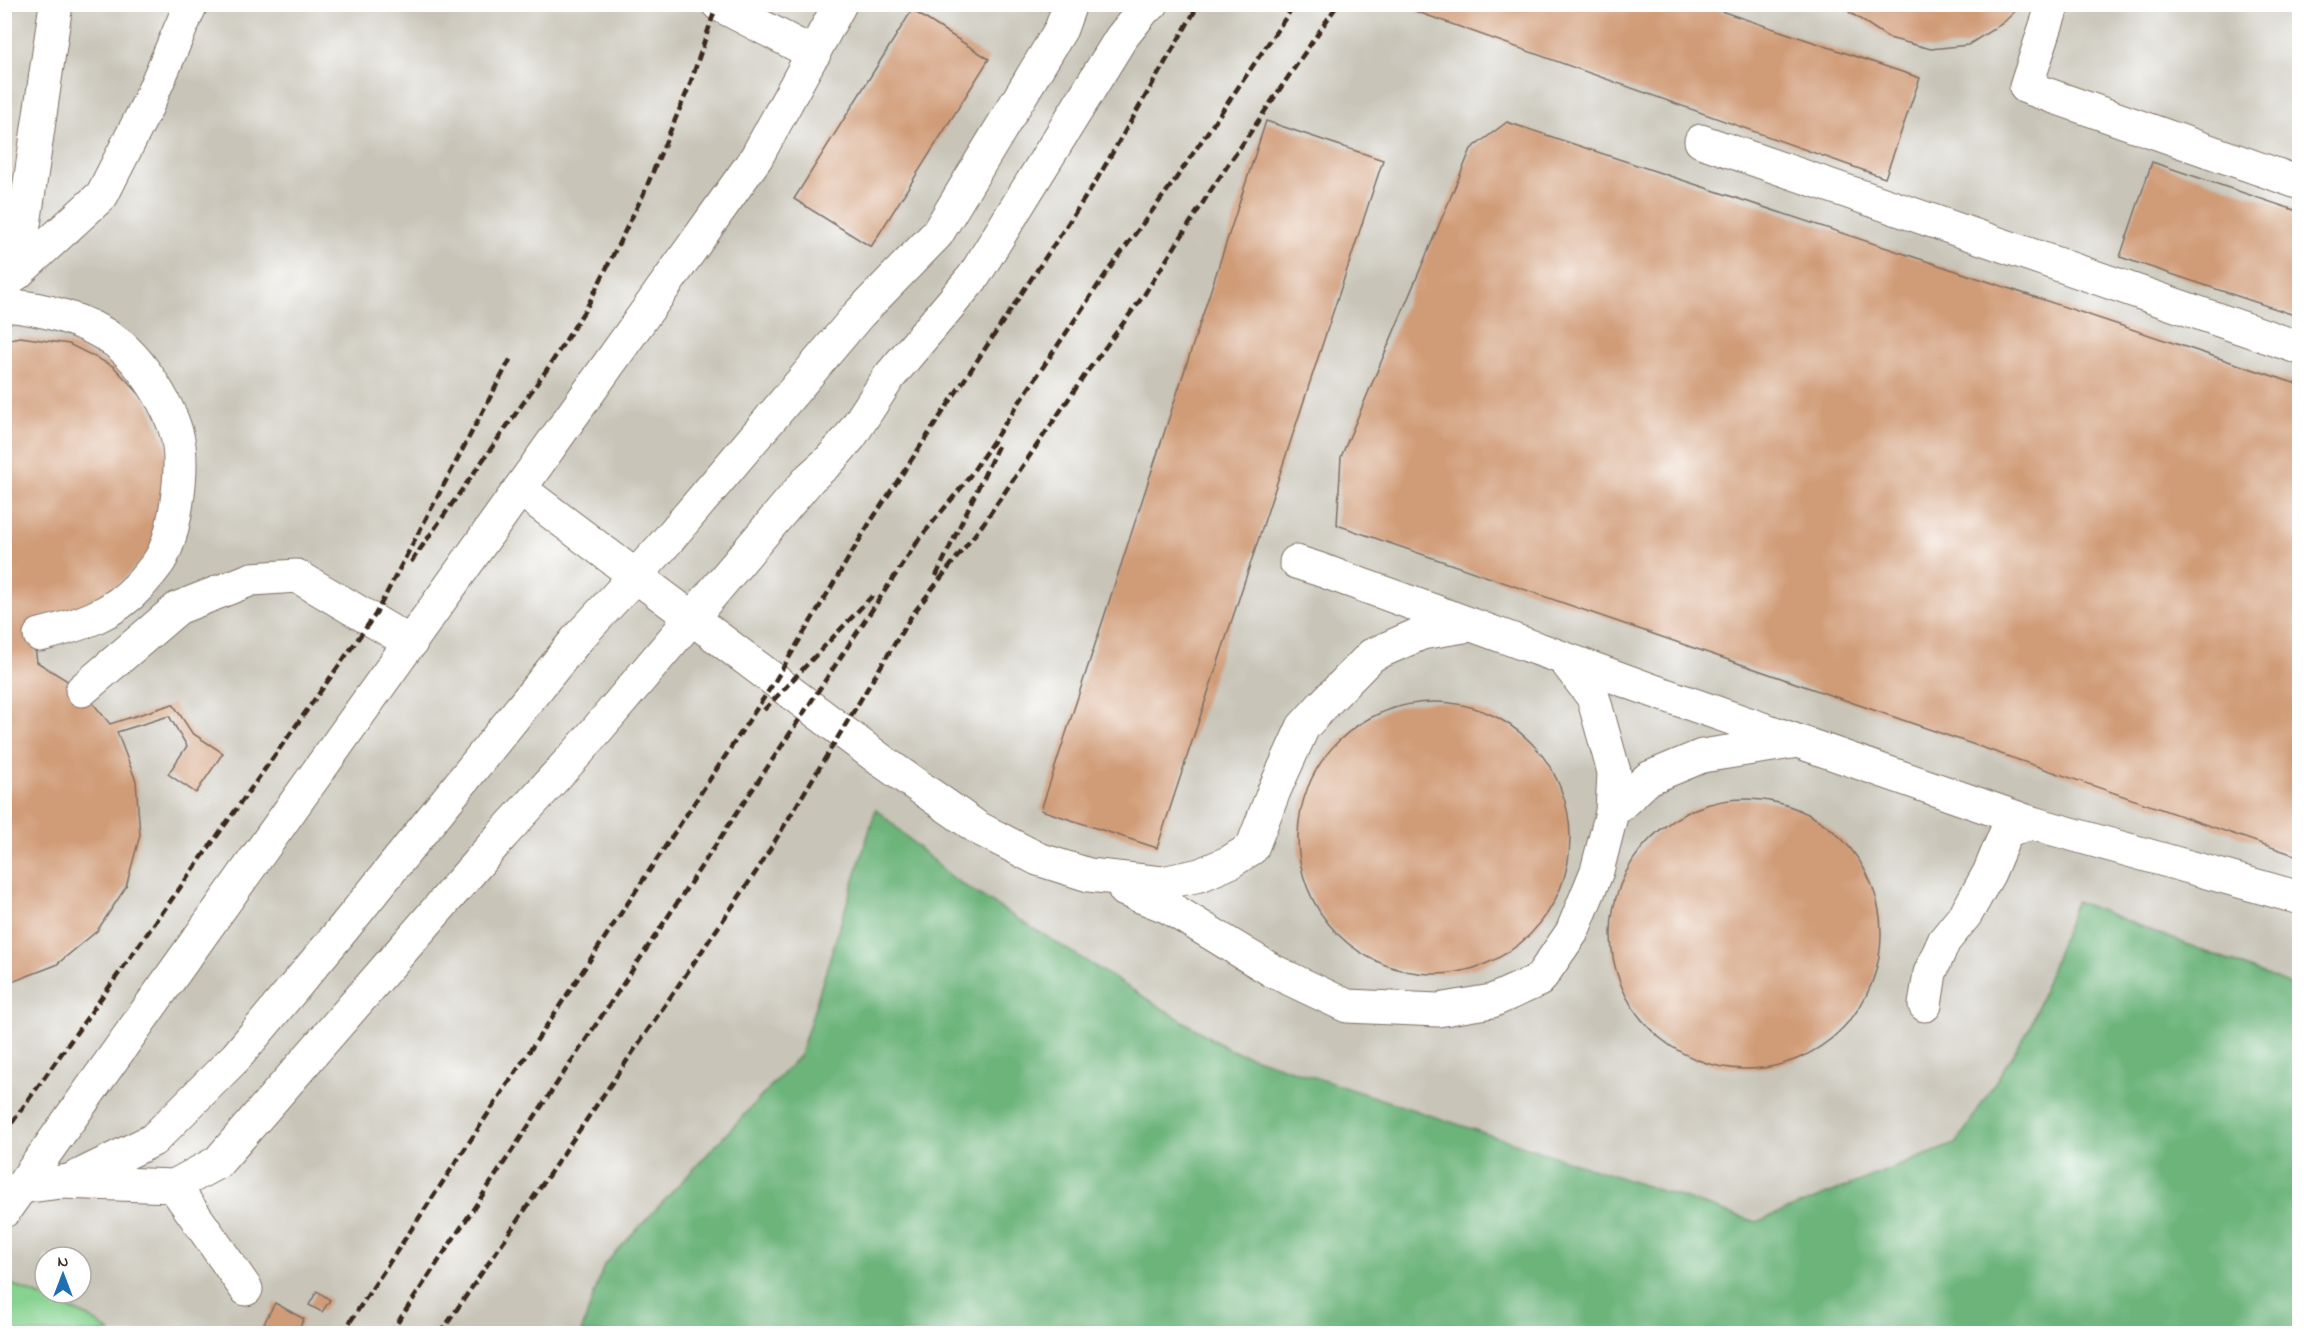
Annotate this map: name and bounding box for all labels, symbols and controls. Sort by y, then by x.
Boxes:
north arrow [33,1245,93,1305]
text: N [58,1250,69,1274]

